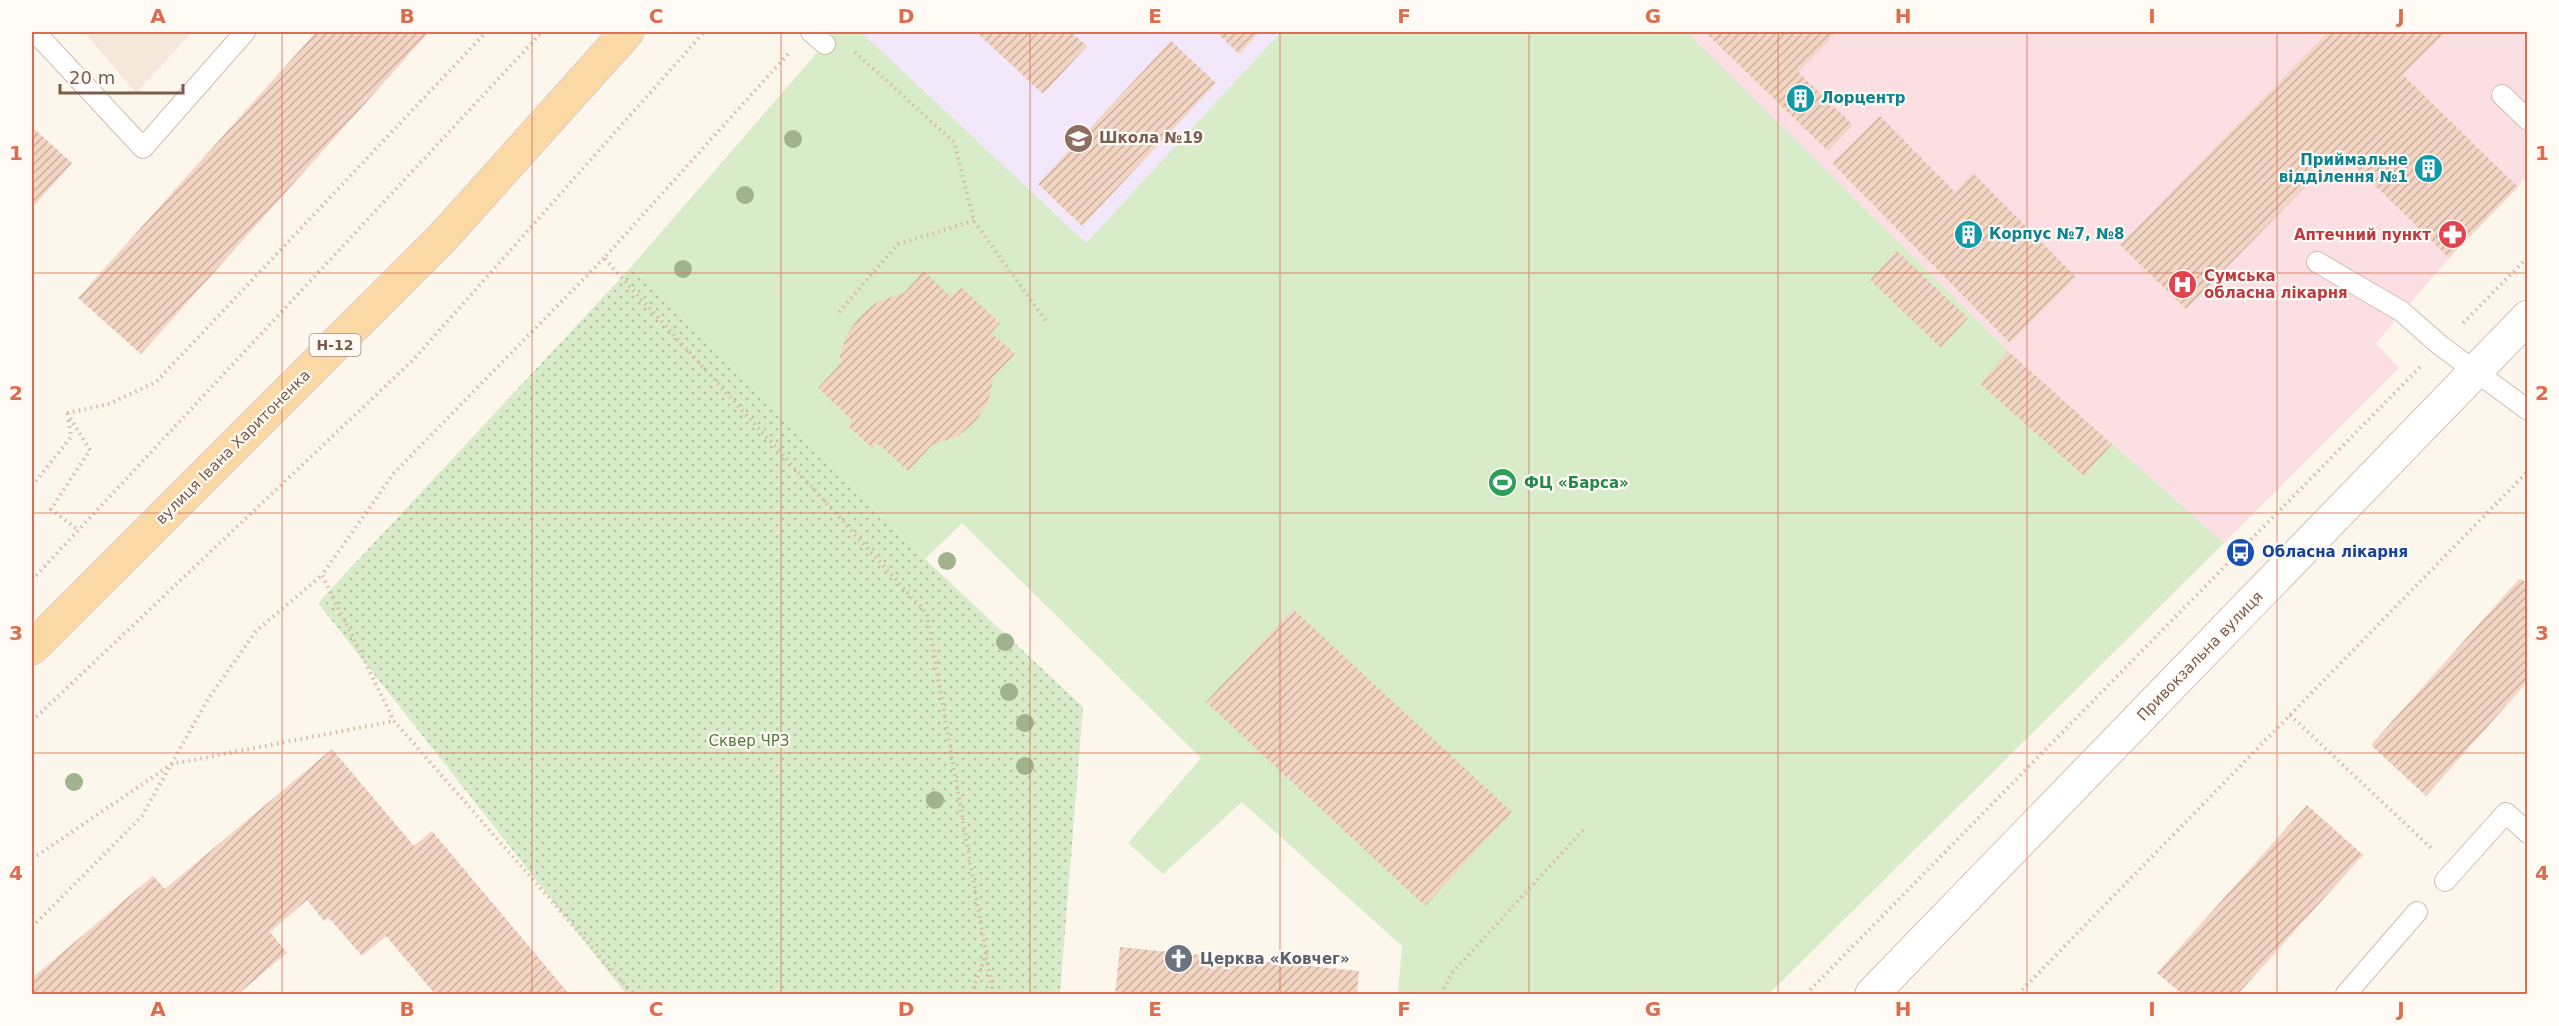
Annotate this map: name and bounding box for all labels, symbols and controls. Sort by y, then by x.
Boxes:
text: A [150,4,166,28]
text: B [399,4,415,28]
text: C [649,4,663,28]
text: D [898,4,914,28]
text: E [1148,4,1162,28]
text: F [1397,4,1411,28]
text: G [1645,4,1661,28]
text: H [1895,4,1911,28]
text: I [2148,4,2156,28]
text: J [2395,4,2405,28]
scale bar [60,57,183,95]
text: 20 m [69,67,115,88]
building icon: Лорцентр [1784,82,1816,114]
place label: Лорцентр [1821,89,1906,107]
school or university icon: Школа №19 [1062,122,1094,154]
place label: Школа №19 [1099,129,1203,147]
text: 1 [9,141,23,165]
text: 1 [2535,141,2549,165]
place label: Приймальне відділення №1 [2279,151,2408,186]
building icon: Приймальне відділення №1 [2413,153,2445,185]
building icon: Корпус №7, №8 [1952,218,1984,250]
pharmacy icon: Аптечний пункт [2436,219,2468,251]
place label: Корпус №7, №8 [1989,225,2124,243]
place label: Аптечний пункт [2294,226,2431,244]
place label: Сумська обласна лікарня [2204,267,2348,302]
hospital icon: Сумська обласна лікарня [2167,269,2199,301]
road number: Н-12 [310,334,360,356]
street label: вулиця Івана Харитоненка [152,366,314,528]
text: 2 [9,381,23,405]
text: 2 [2535,381,2549,405]
sports icon: ФЦ «Барса» [1487,467,1519,499]
place label: ФЦ «Барса» [1524,474,1629,492]
bus stop icon: Обласна лікарня [2225,536,2257,568]
place label: Обласна лікарня [2262,543,2408,561]
street label: Привокзальна вулиця [2133,587,2267,725]
text: 3 [9,621,23,645]
text: 3 [2535,621,2549,645]
park label: Сквер ЧРЗ [709,732,789,750]
text: 4 [9,861,23,885]
text: 4 [2535,861,2549,885]
church icon: Церква «Ковчег» [1163,943,1195,975]
place label: Церква «Ковчег» [1200,950,1350,968]
text: A [150,997,166,1021]
text: B [399,997,415,1021]
text: C [649,997,663,1021]
text: D [898,997,914,1021]
text: E [1148,997,1162,1021]
text: F [1397,997,1411,1021]
text: G [1645,997,1661,1021]
text: H [1895,997,1911,1021]
text: I [2148,997,2156,1021]
text: J [2395,997,2405,1021]

